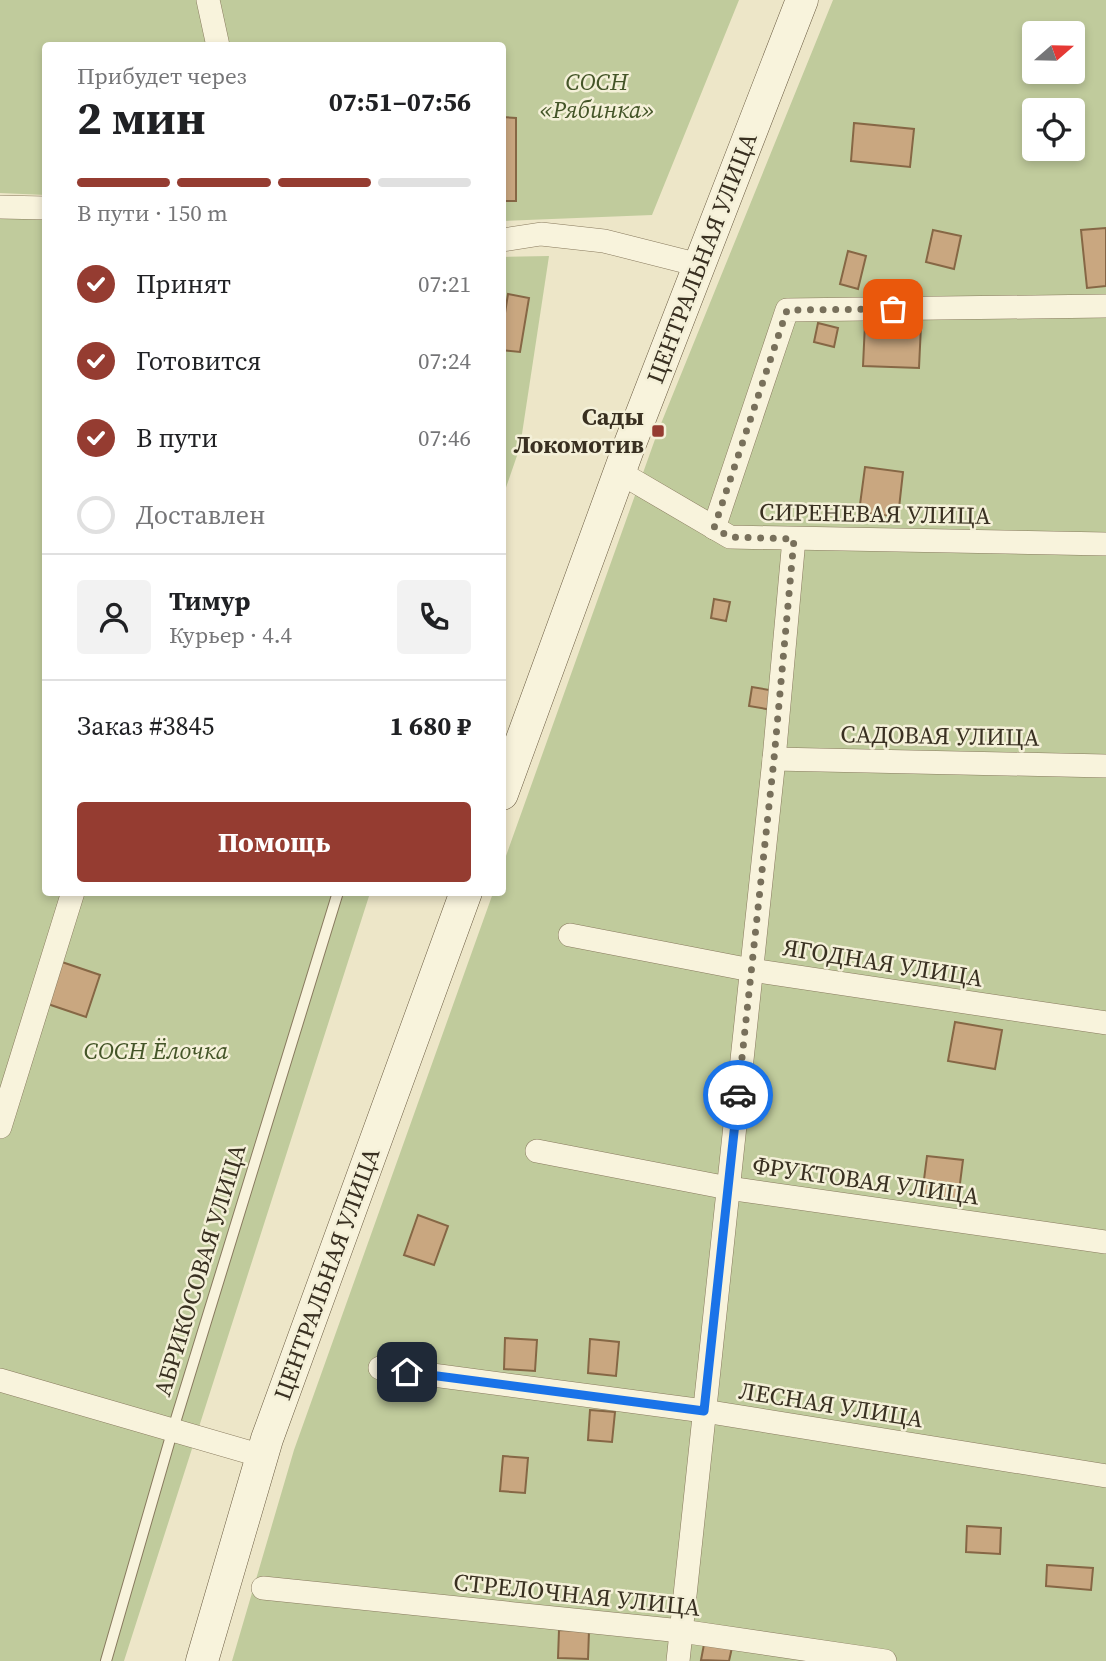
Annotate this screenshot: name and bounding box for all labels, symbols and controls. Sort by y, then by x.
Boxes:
north arrow [1022,21,1085,84]
map controls [1022,21,1085,161]
text: Прибудет через [77,60,247,92]
park label: СОСН «Рябинка» [539,65,655,126]
text: 07:51–07:56 [329,84,471,120]
text: 2 мин [77,86,206,149]
button: locate [1022,98,1085,161]
street label: ЦЕНТРАЛЬНАЯ УЛИЦА [638,128,765,388]
text: В пути · 150 m [77,197,228,229]
icon: check [77,265,115,303]
text: Принят [136,266,231,302]
text: 07:21 [418,268,471,300]
pin [863,279,923,339]
icon: bag [874,290,912,328]
icon: check [77,342,115,380]
text: Готовится [136,343,261,379]
text: 07:24 [418,345,471,377]
place label: Сады Локомотив [513,400,644,461]
icon: check [77,419,115,457]
text: В пути [136,420,218,456]
text: 07:46 [418,422,471,454]
marker: Сады Локомотив [650,423,666,439]
street label: СИРЕНЕВАЯ УЛИЦА [759,495,991,532]
text: Доставлен [136,497,265,533]
button: person [77,580,151,654]
button: phone [397,580,471,654]
text: Тимур [169,583,250,619]
text: Курьер · 4.4 [169,619,292,651]
text: Заказ #3845 [77,708,215,744]
text: 1 680 ₽ [389,708,471,744]
street label: САДОВАЯ УЛИЦА [840,717,1040,754]
button: Помощь [77,802,471,882]
street label: ЯГОДНАЯ УЛИЦА [781,930,985,995]
park label: СОСН Ёлочка [84,1034,229,1067]
courier [703,1060,773,1130]
icon: car [719,1076,757,1114]
street label: АБРИКОСОВАЯ УЛИЦА [145,1140,254,1400]
street label: ЦЕНТРАЛЬНАЯ УЛИЦА [265,1143,388,1405]
street label: ФРУКТОВАЯ УЛИЦА [751,1148,982,1213]
pin [377,1342,437,1402]
icon: home [388,1353,426,1391]
street label: ЛЕСНАЯ УЛИЦА [736,1374,926,1435]
street label: СТРЕЛОЧНАЯ УЛИЦА [452,1565,702,1624]

